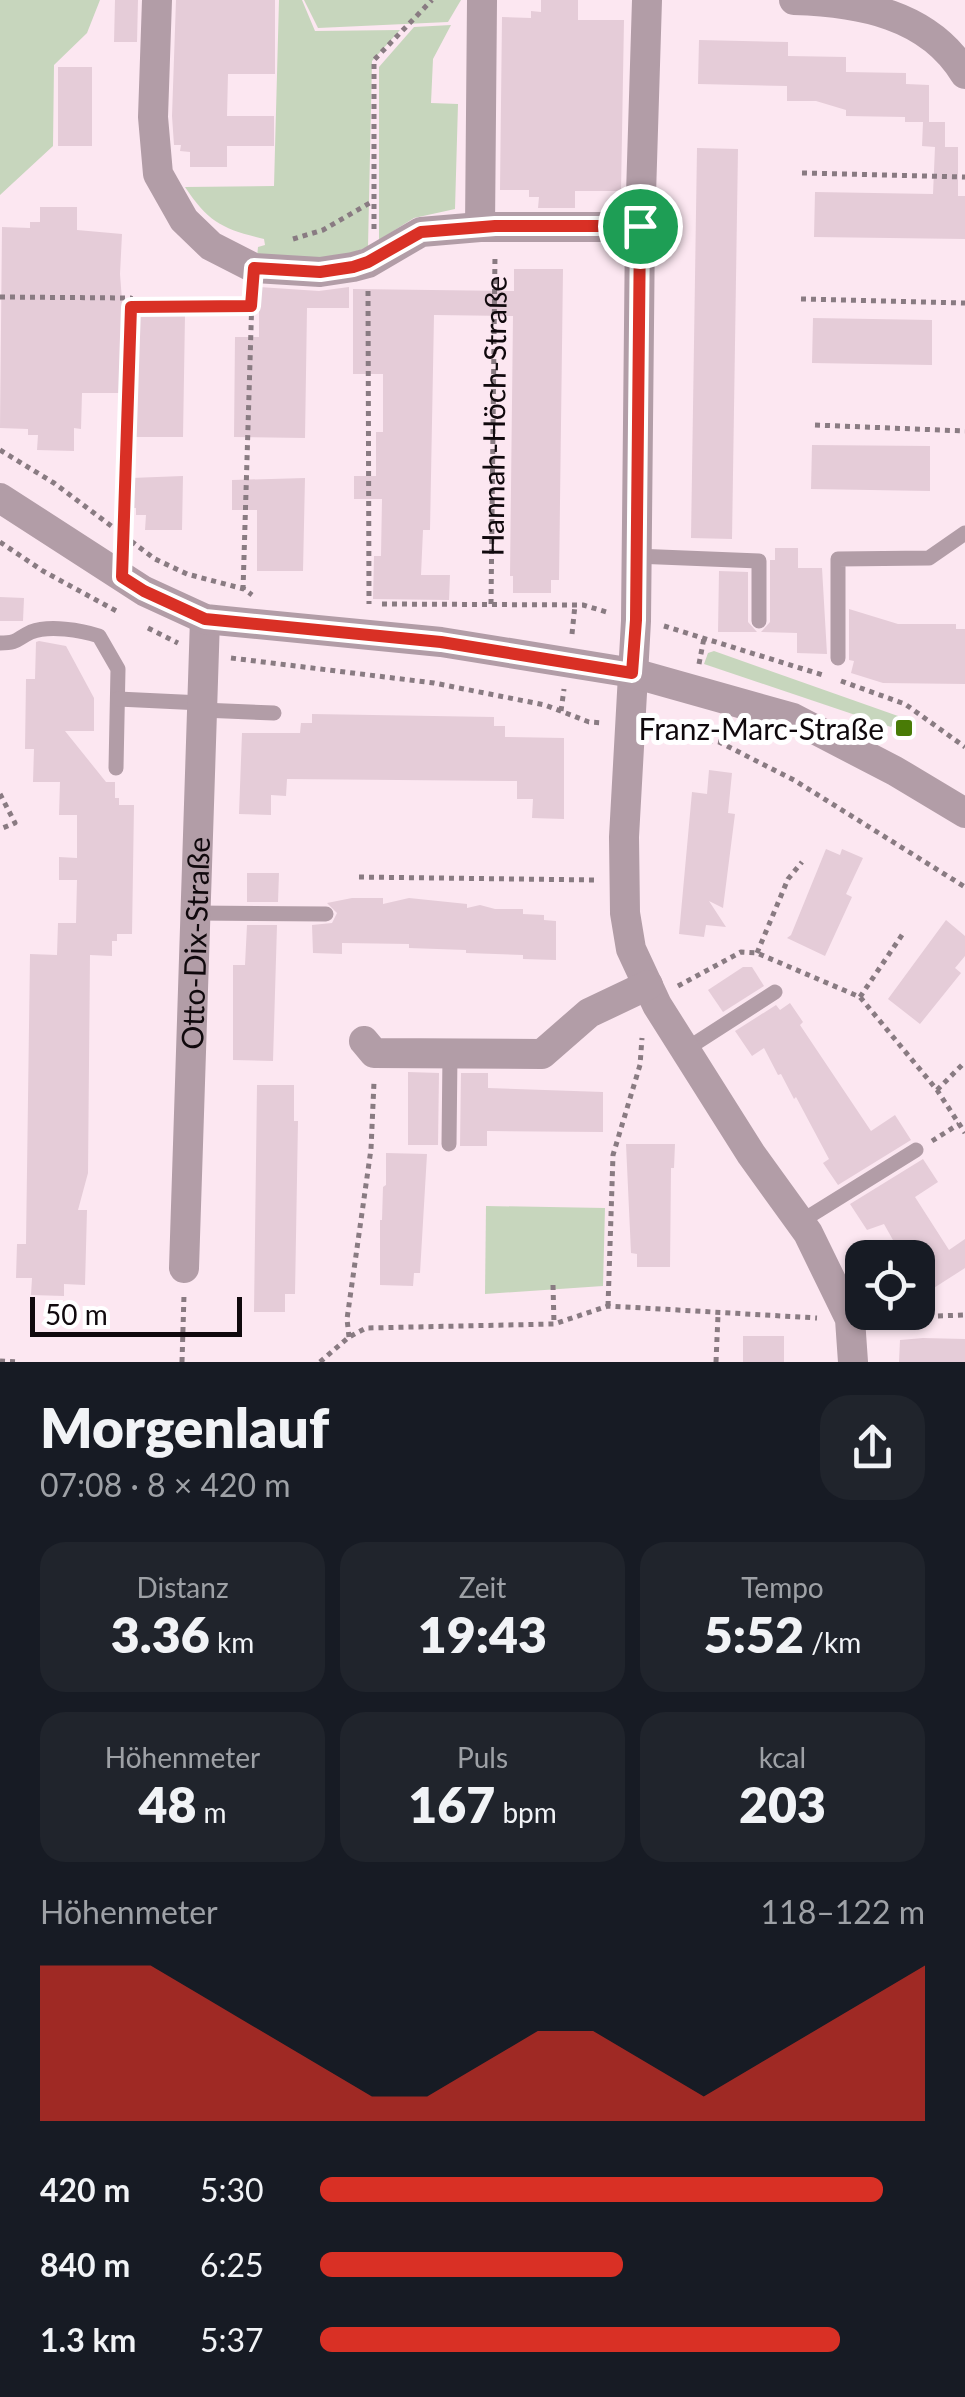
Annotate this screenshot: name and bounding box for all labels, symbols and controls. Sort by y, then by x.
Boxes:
pin [598,184,683,269]
icon: arrive [613,199,668,254]
street label: Hannah-Höch-Straße [474,275,513,557]
place label: Franz-Marc-Straße [638,710,884,746]
marker: Franz-Marc-Straße [893,717,915,739]
street label: Otto-Dix-Straße [173,836,216,1050]
map controls [845,1240,935,1330]
button: locate [845,1240,935,1330]
scale bar [30,1292,242,1336]
text: 50 m [45,1297,108,1331]
text: Morgenlauf [40,1394,329,1460]
button: share [820,1395,925,1500]
text: 07:08 · 8 × 420 m [40,1465,291,1504]
text: Distanz [136,1570,229,1604]
text: Zeit [459,1570,506,1604]
text: Tempo [741,1570,824,1604]
text: 3.36 [111,1604,210,1664]
text: 19:43 [418,1604,547,1664]
text: 5:52 [704,1604,804,1664]
text: km [210,1625,254,1659]
text: /km [804,1625,861,1659]
text: Höhenmeter [105,1740,260,1774]
text: Puls [457,1740,508,1774]
text: kcal [759,1740,806,1774]
text: 48 [138,1774,196,1834]
text: 167 [408,1774,495,1834]
text: 203 [739,1774,826,1834]
text: m [196,1795,227,1829]
text: bpm [495,1795,557,1829]
text: Höhenmeter [40,1892,218,1931]
text: 118–122 m [761,1892,925,1931]
text: 420 m [40,2170,130,2209]
text: 5:30 [200,2170,264,2209]
text: 840 m [40,2245,130,2284]
text: 6:25 [200,2245,264,2284]
text: 1.3 km [40,2320,136,2359]
text: 5:37 [200,2320,264,2359]

